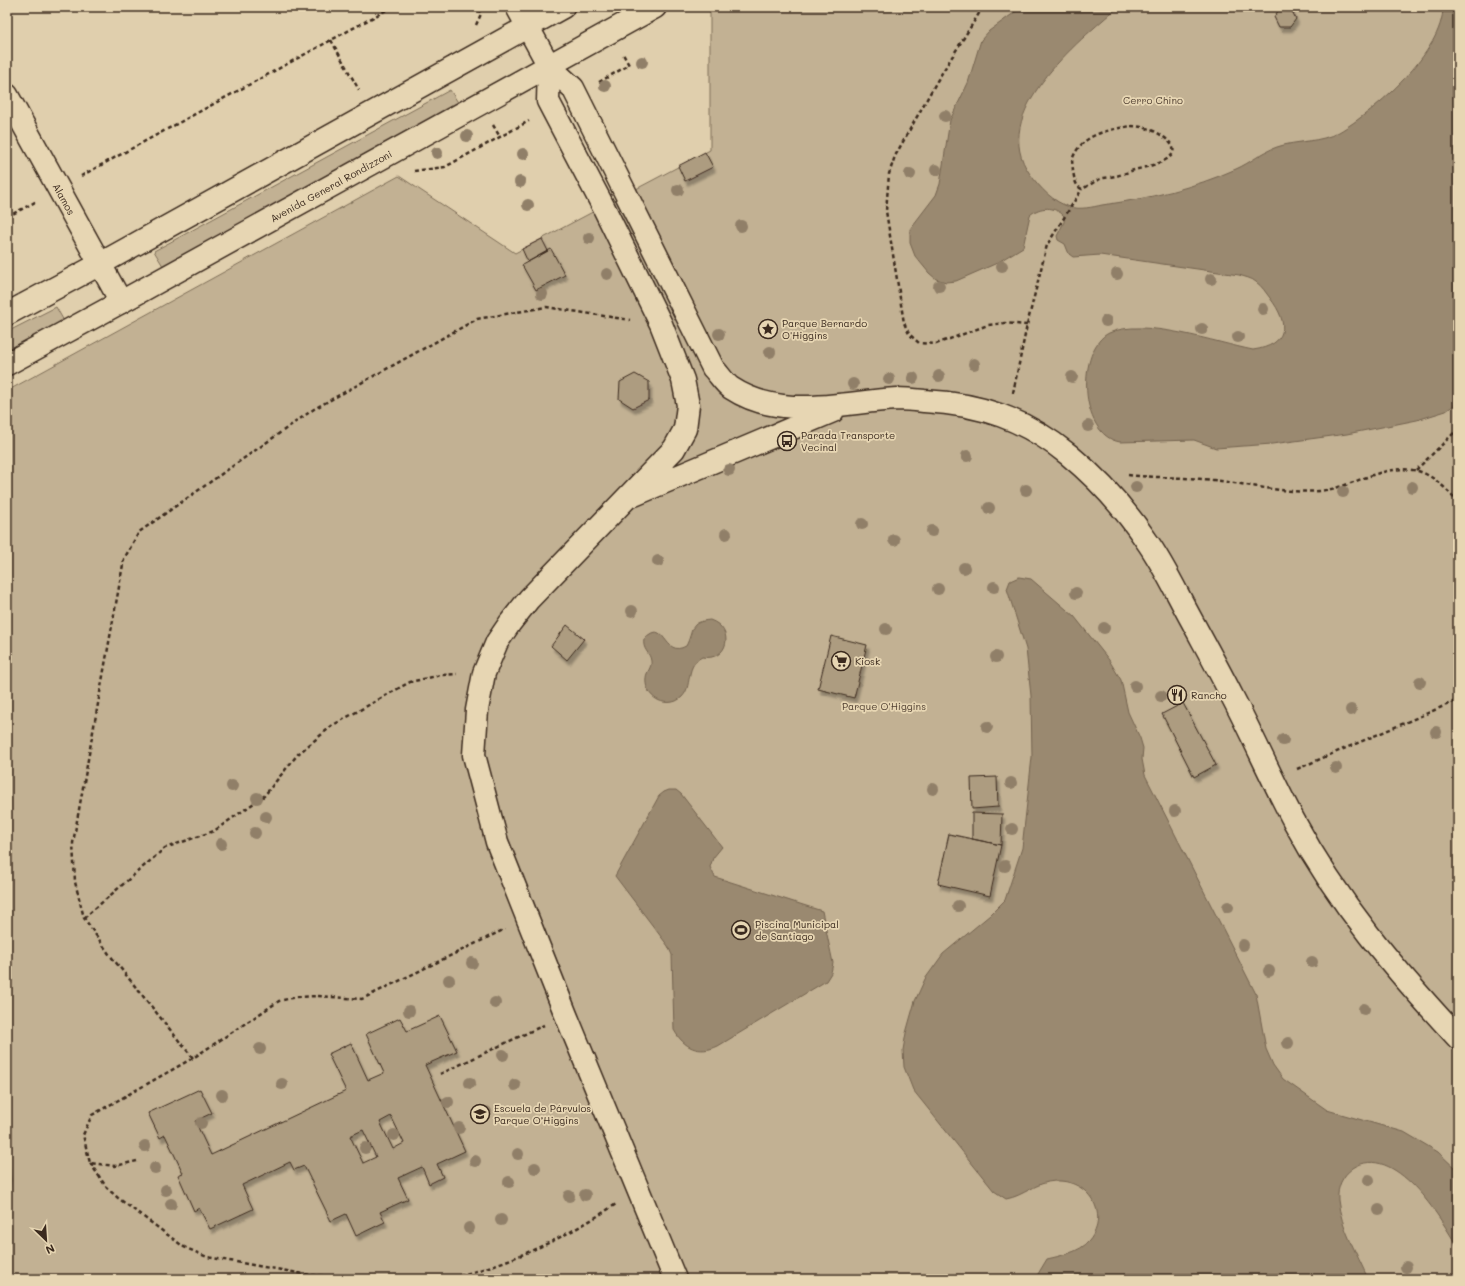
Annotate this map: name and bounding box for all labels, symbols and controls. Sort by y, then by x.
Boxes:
park label: Cerro Chino [1123,93,1183,107]
street label: Avenida General Rondizzoni [268,147,394,225]
street label: Alamos [50,181,79,218]
place label: Parque Bernardo O'Higgins [782,316,867,342]
place icon: Parque Bernardo O'Higgins [757,318,779,340]
place label: Parada Transporte Vecinal [801,428,895,454]
bus stop icon: Parada Transporte Vecinal [776,430,798,452]
supermarket icon: Kiosk [830,650,852,672]
place label: Kiosk [855,654,880,668]
restaurant icon: Rancho [1166,684,1188,706]
place label: Rancho [1191,688,1227,702]
park label: Parque O'Higgins [842,699,926,713]
place label: Piscina Municipal de Santiago [755,917,839,943]
sports icon: Piscina Municipal de Santiago [730,919,752,941]
place label: Escuela de Párvulos Parque O’Higgins [494,1101,591,1127]
school or university icon: Escuela de Párvulos Parque O’Higgins [469,1103,491,1125]
north arrow [26,1220,66,1260]
text: N [43,1241,57,1258]

